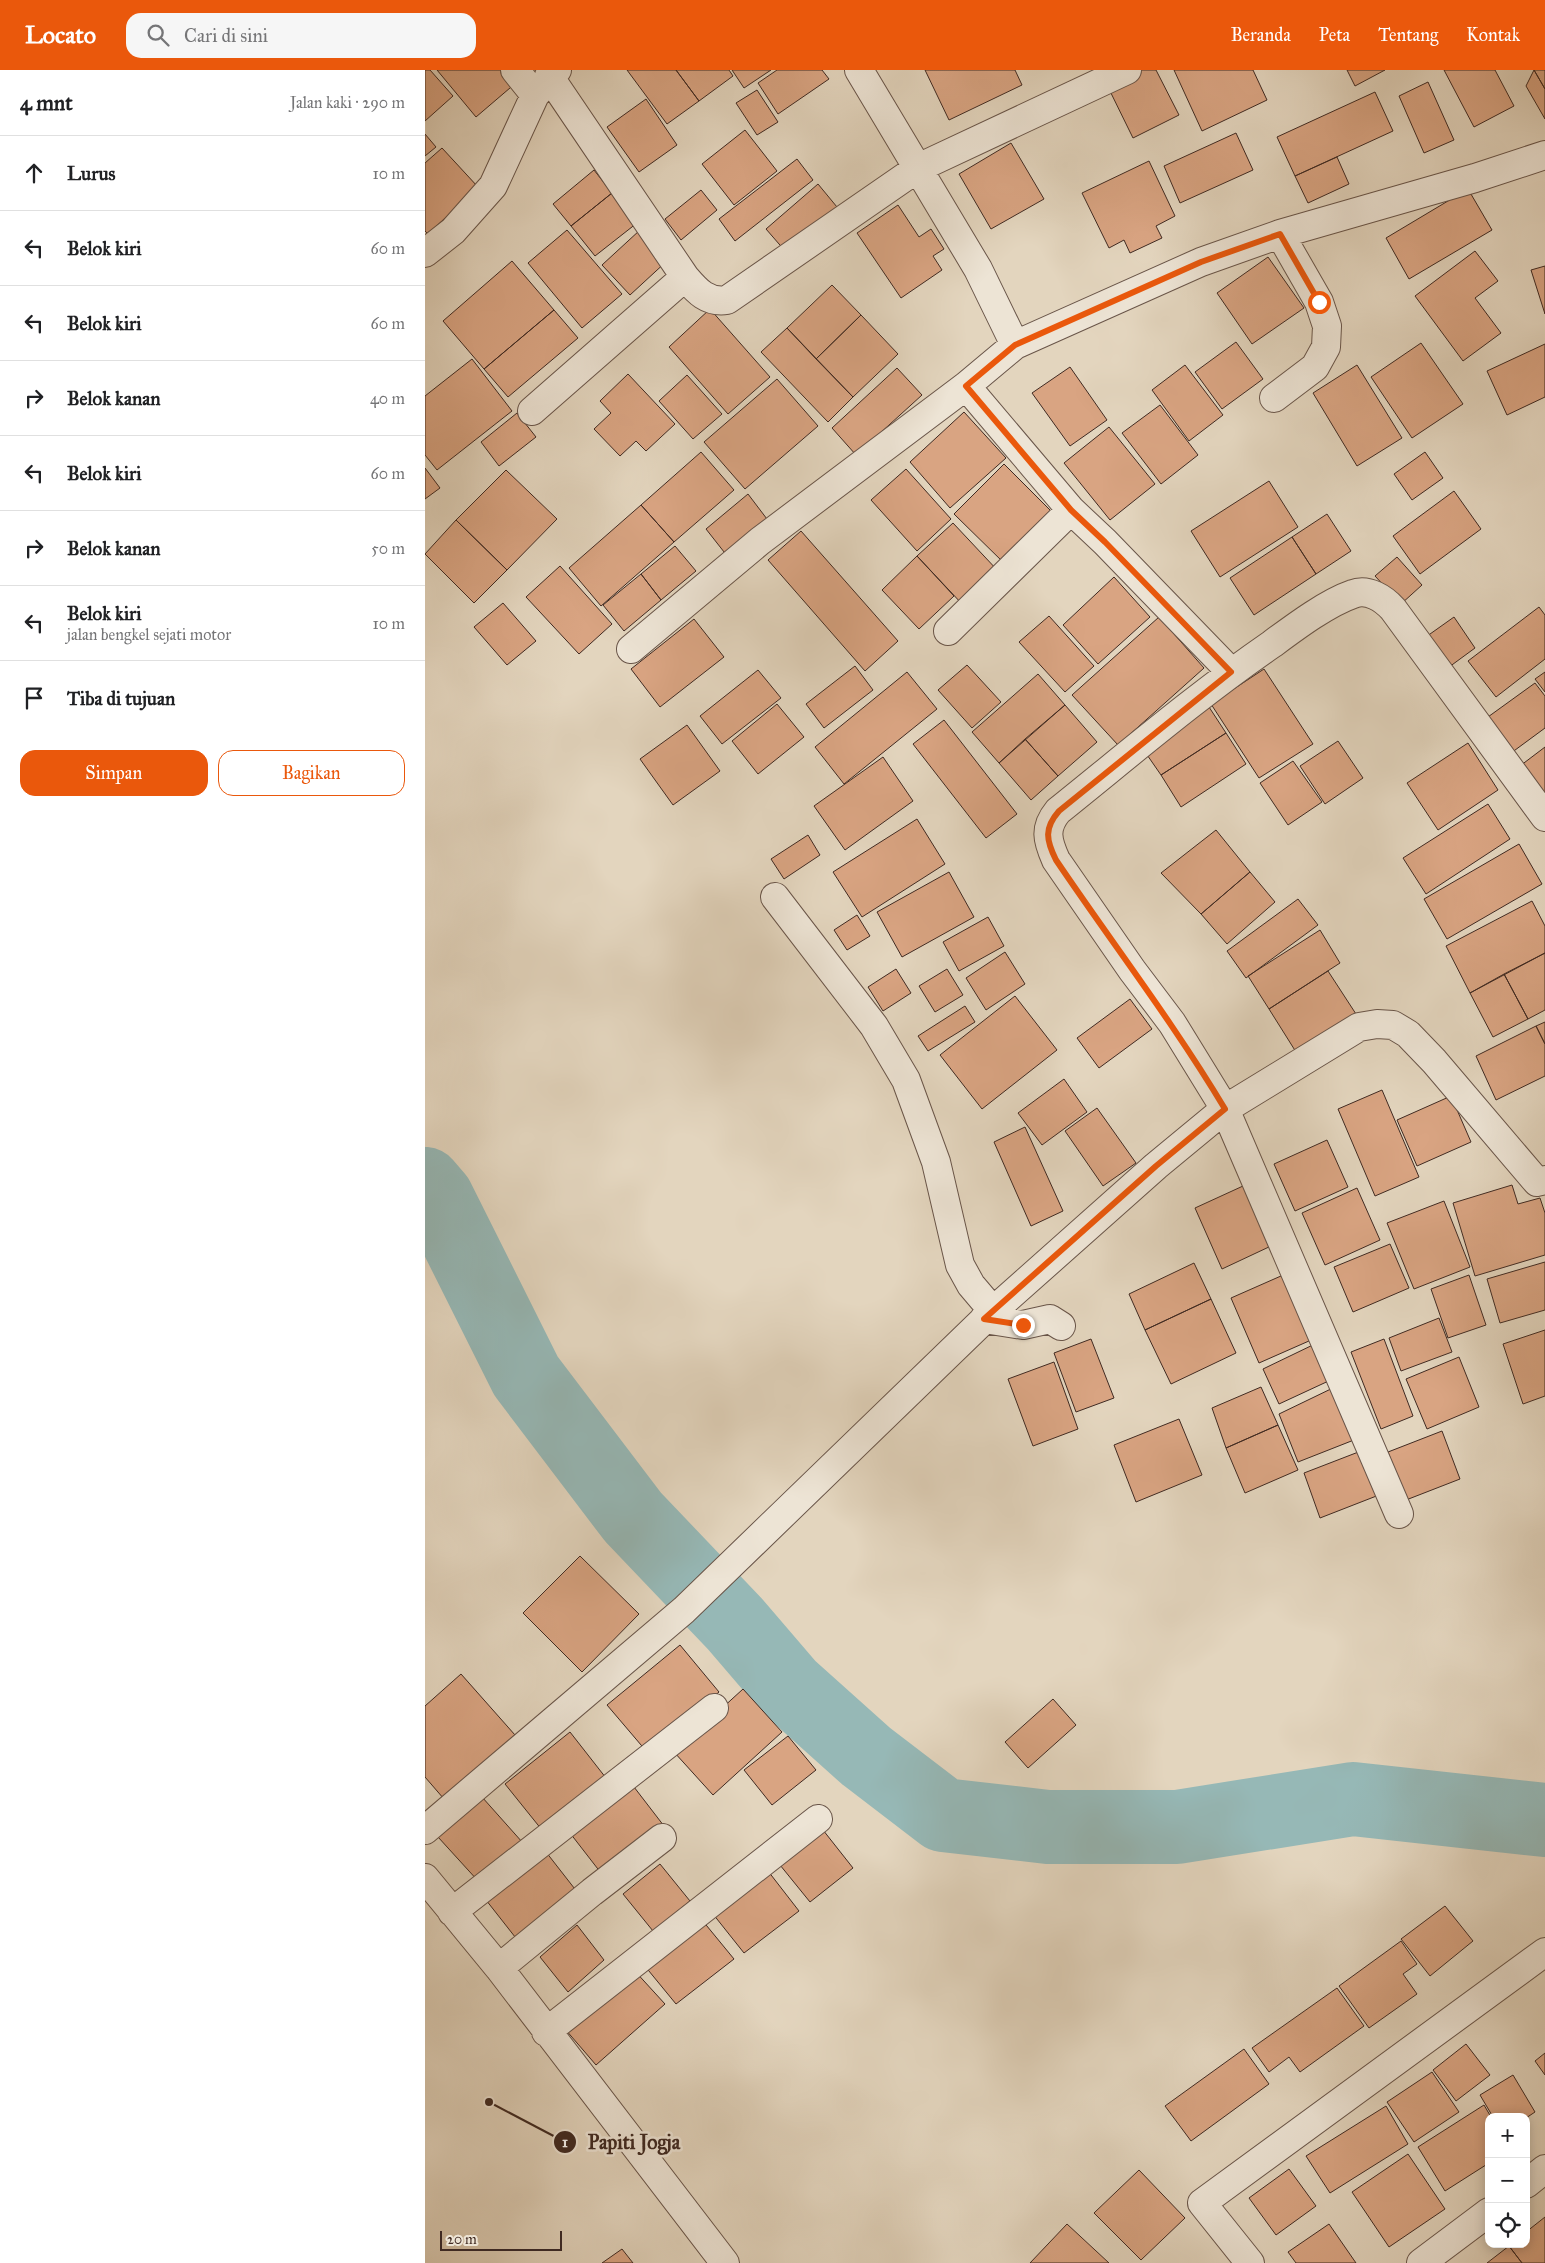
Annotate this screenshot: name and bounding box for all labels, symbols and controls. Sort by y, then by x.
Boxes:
search box [126,13,476,58]
text: Locato [25,20,96,50]
icon: search [144,21,172,49]
text: Cari di sini [184,24,268,47]
text: Beranda [1231,24,1291,46]
text: Peta [1319,24,1350,46]
text: Tentang [1378,24,1438,46]
text: Kontak [1466,24,1520,46]
text: 4 mnt [20,90,73,116]
text: Jalan kaki · 290 m [290,93,405,112]
icon: ahead [20,159,48,187]
text: Lurus [67,162,115,185]
text: 10 m [373,164,405,183]
icon: left [20,234,48,262]
text: Belok kiri [67,237,141,260]
text: 60 m [371,239,405,258]
route start [1308,291,1331,314]
icon: left [20,309,48,337]
text: Belok kiri [67,312,141,335]
text: 60 m [371,314,405,333]
icon: right [20,384,48,412]
text: Belok kanan [67,387,161,410]
text: 40 m [370,389,405,408]
icon: left [20,459,48,487]
text: Belok kiri [67,462,141,485]
text: 60 m [371,464,405,483]
icon: right [20,534,48,562]
text: Belok kanan [67,537,161,560]
text: 50 m [371,539,405,558]
text: Belok kiri [67,602,141,625]
icon: left [20,609,48,637]
text: 10 m [373,614,405,633]
text: jalan bengkel sejati motor [67,625,231,644]
icon: arrive [20,684,48,712]
text: Tiba di tujuan [67,687,175,710]
button: Simpan [20,750,208,796]
button: Bagikan [218,750,405,796]
route end [1012,1314,1035,1337]
map controls [1485,2113,1530,2248]
button: + [1485,2113,1530,2158]
callout: Papiti Jogja [553,2124,690,2159]
text: Papiti Jogja [588,2130,681,2156]
text: 1 [562,2133,568,2151]
button: − [1485,2158,1530,2203]
button: locate [1485,2203,1530,2248]
scale bar [440,2228,563,2251]
text: 20 m [447,2231,477,2248]

